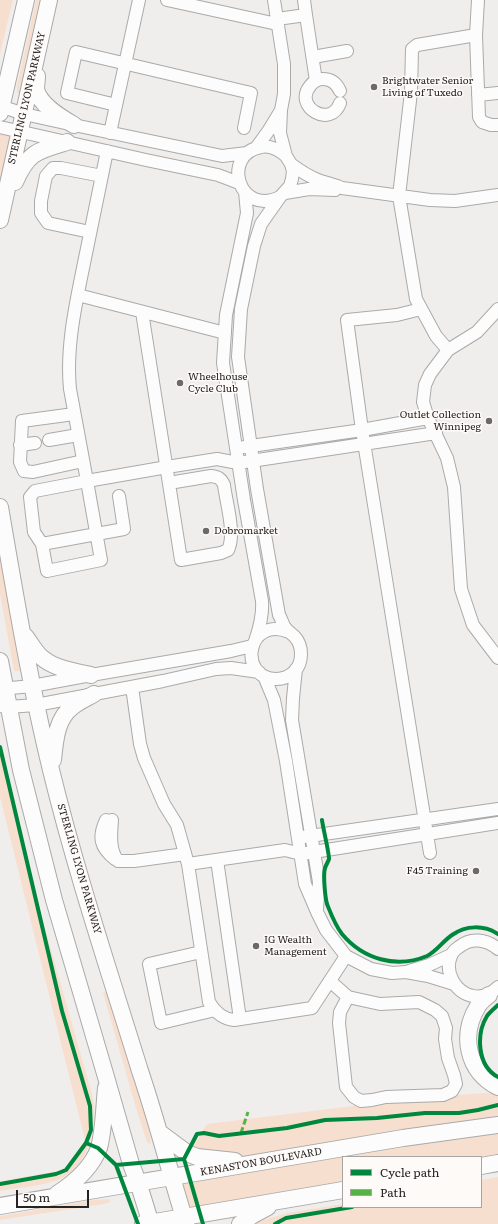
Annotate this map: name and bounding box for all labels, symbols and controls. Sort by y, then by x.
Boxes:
street label: STERLING LYON PARKWAY [6,31,48,165]
place label: Brightwater Senior Living of Tuxedo [382,75,473,98]
marker: Brightwater Senior Living of Tuxedo [369,82,379,92]
place label: Wheelhouse Cycle Club [188,371,247,394]
marker: Wheelhouse Cycle Club [175,378,185,388]
place label: Outlet Collection Winnipeg [400,409,481,432]
marker: Outlet Collection Winnipeg [484,416,494,426]
place label: Dobromarket [214,525,278,537]
marker: Dobromarket [201,526,211,536]
street label: STERLING LYON PARKWAY [55,802,103,936]
place label: F45 Training [407,865,468,877]
marker: F45 Training [471,866,481,876]
place label: IG Wealth Management [264,934,327,958]
marker: IG Wealth Management [251,941,261,951]
street label: KENASTON BOULEVARD [199,1145,323,1179]
legend [342,1156,482,1208]
text: Cycle path [380,1163,440,1181]
scale bar [18,1182,91,1208]
text: Path [380,1183,406,1201]
text: 50 m [23,1188,50,1206]

